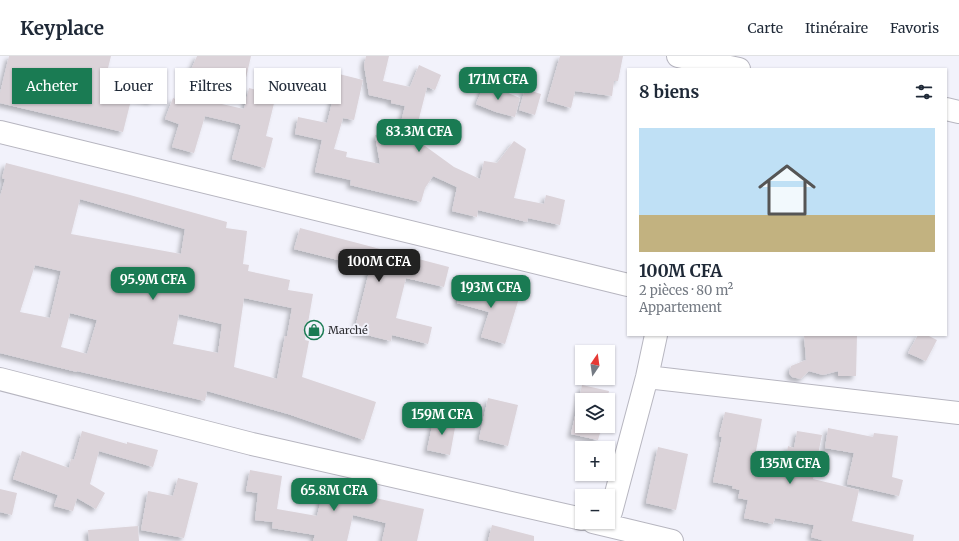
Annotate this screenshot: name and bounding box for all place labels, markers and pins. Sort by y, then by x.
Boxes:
pin: 171M CFA [457,67,539,101]
pin: 83.3M CFA [373,119,465,153]
pin: 100M CFA [338,249,420,283]
pin: 95.9M CFA [107,267,199,301]
pin: 193M CFA [450,275,532,309]
shop icon: Marché [303,319,325,341]
place label: Marché [328,323,368,337]
pin: 159M CFA [401,402,483,436]
pin: 135M CFA [749,451,831,485]
pin: 65.8M CFA [288,478,380,512]

